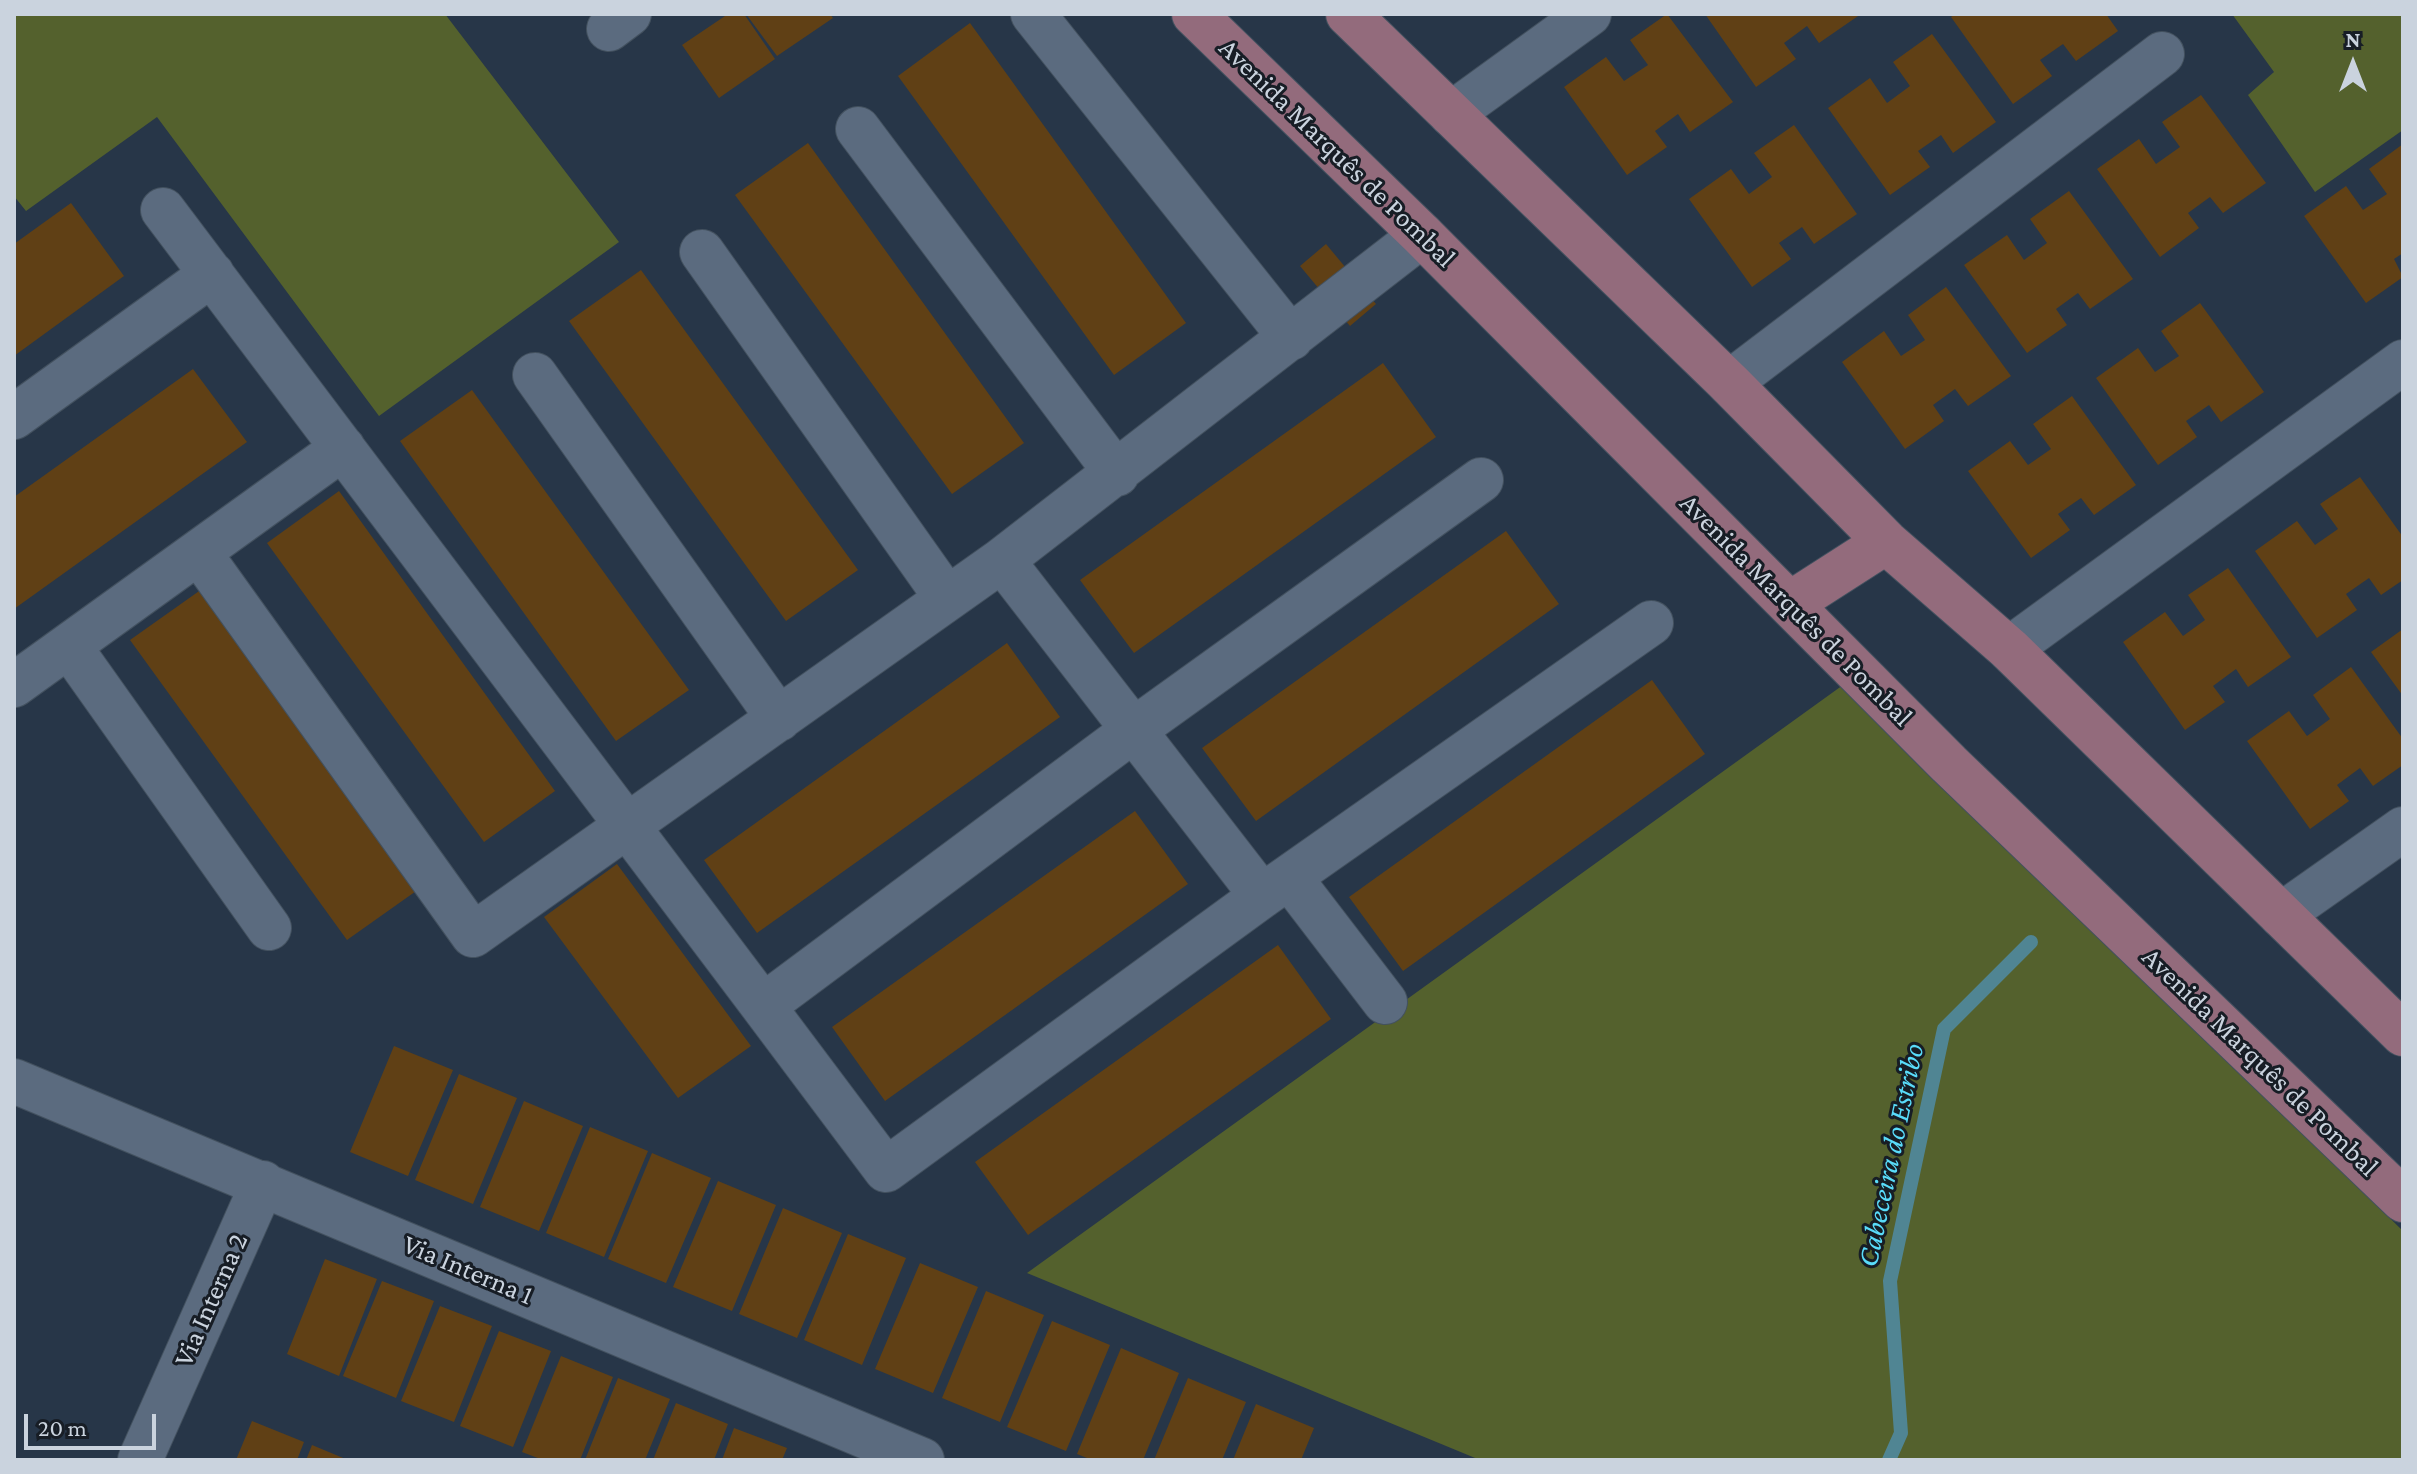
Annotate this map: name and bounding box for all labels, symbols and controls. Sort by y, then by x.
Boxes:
north arrow [2313,24,2393,104]
text: N [2346,27,2361,52]
street label: Avenida Marquês de Pombal [1212,31,1462,275]
street label: Avenida Marquês de Pombal [1672,486,1920,734]
street label: Avenida Marquês de Pombal [2135,940,2385,1184]
water label: Cabeceira do Estribo [1850,1040,1932,1270]
street label: Via Interna 1 [398,1227,538,1313]
street label: Via Interna 2 [167,1228,255,1372]
scale bar [28,1398,160,1448]
text: 20 m [38,1414,87,1441]

